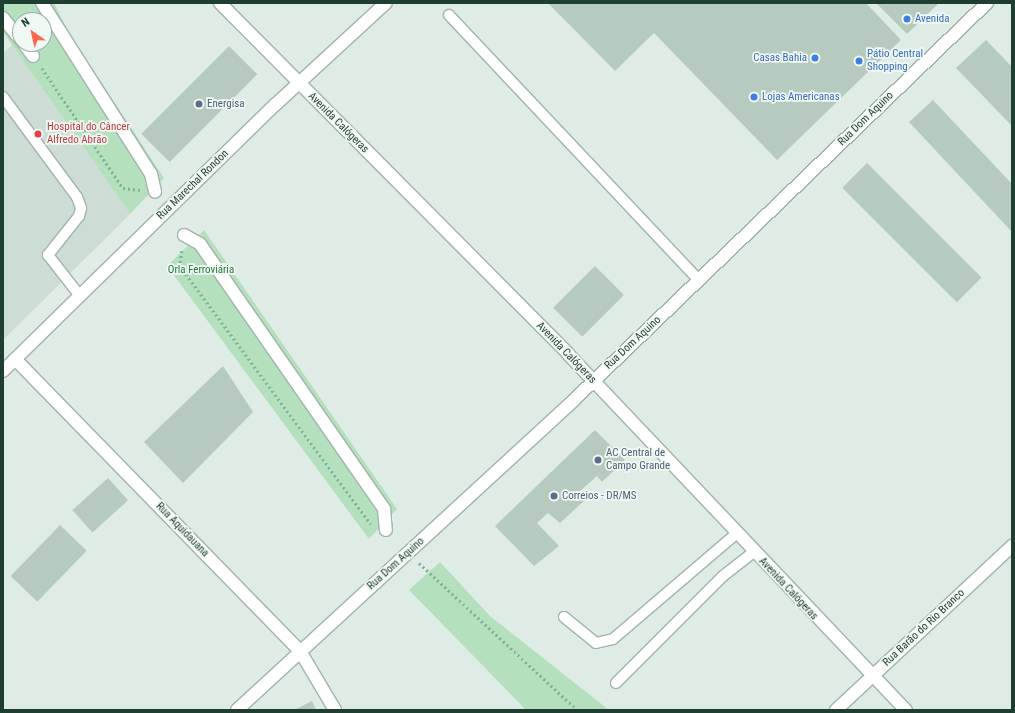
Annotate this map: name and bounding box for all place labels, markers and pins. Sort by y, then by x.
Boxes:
place label: Avenida [915,12,949,26]
marker: Avenida [902,14,912,24]
place label: Pátio Central Shopping [867,48,923,74]
place label: Casas Bahia [753,51,807,65]
marker: Casas Bahia [810,53,820,63]
marker: Pátio Central Shopping [854,56,864,66]
place label: Lojas Americanas [762,90,840,104]
marker: Lojas Americanas [749,92,759,102]
place label: Energisa [207,97,244,111]
marker: Energisa [194,99,204,109]
place label: Hospital do Câncer Alfredo Abrão [47,121,130,147]
marker: Hospital do Câncer Alfredo Abrão [32,128,44,140]
place label: AC Central de Campo Grande [606,447,670,473]
marker: AC Central de Campo Grande [593,455,603,465]
place label: Correios - DR/MS [562,489,637,503]
marker: Correios - DR/MS [549,491,559,501]

